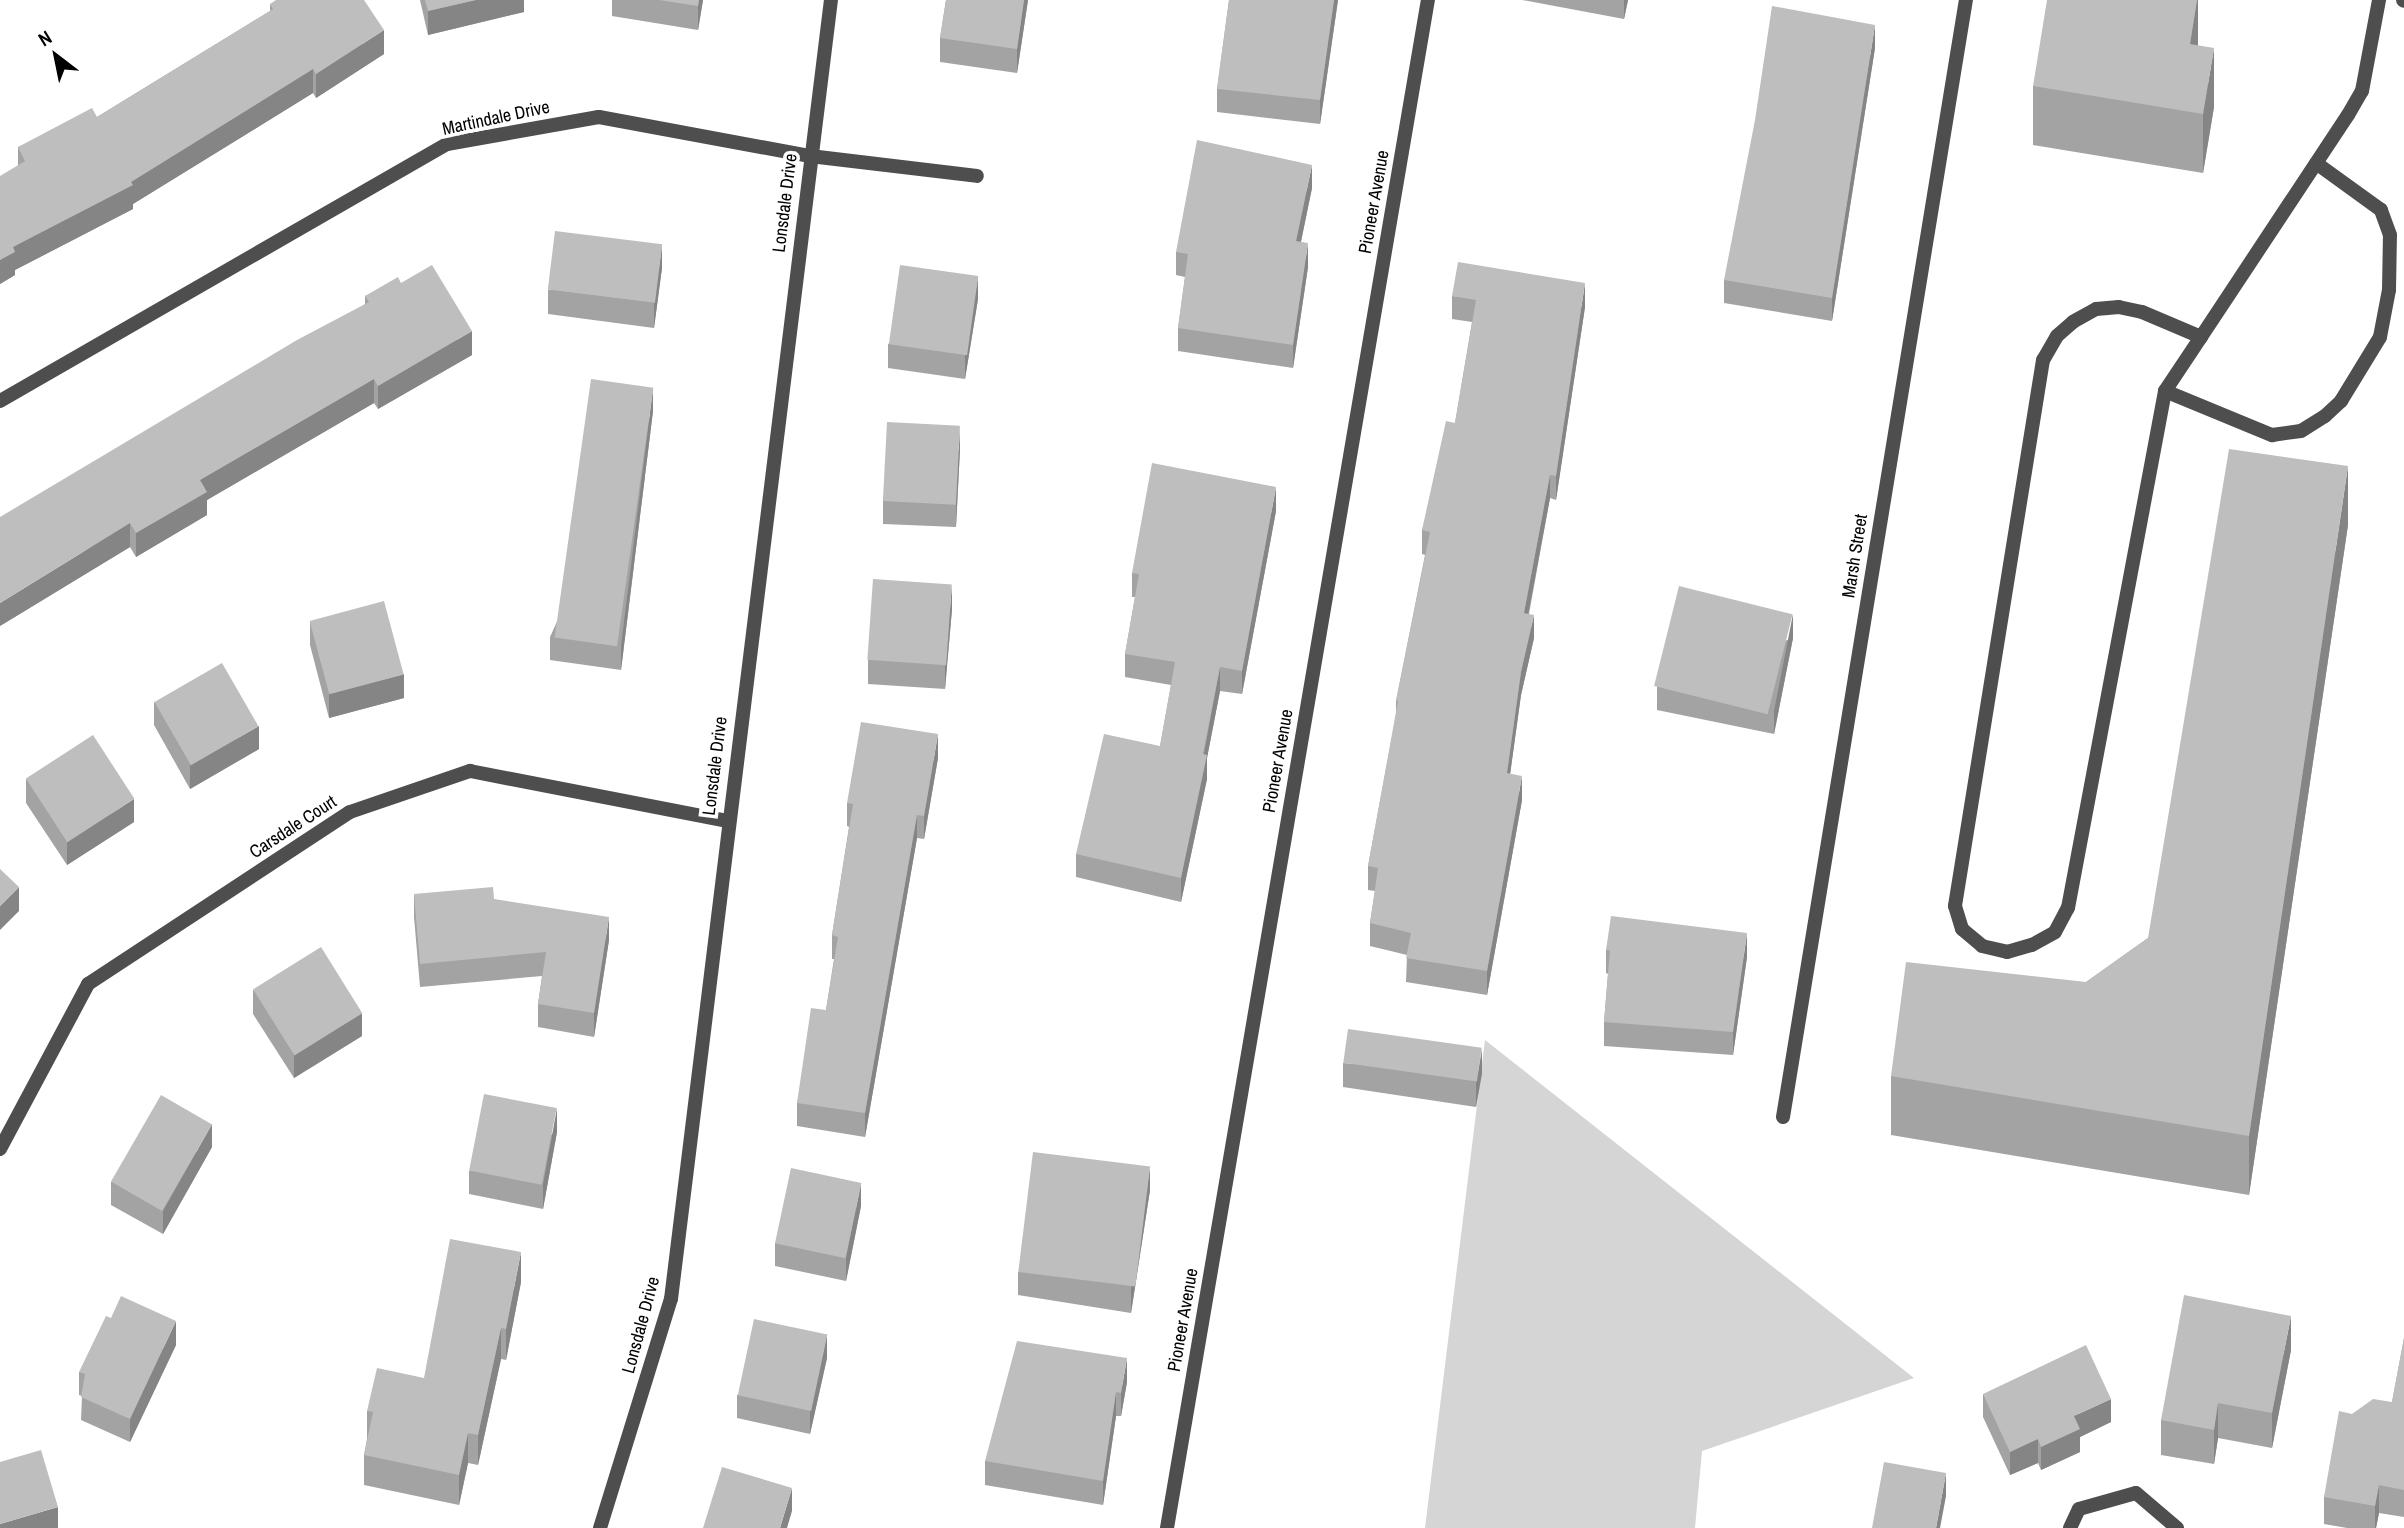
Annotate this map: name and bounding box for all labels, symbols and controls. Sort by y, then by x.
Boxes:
north arrow [21,21,91,91]
text: N [33,24,57,52]
street label: Martindale Drive [440,96,552,140]
street label: Pioneer Avenue [1354,148,1394,256]
street label: Lonsdale Drive [768,152,802,254]
street label: Marsh Street [1838,513,1872,599]
street label: Pioneer Avenue [1258,707,1298,815]
street label: Lonsdale Drive [698,715,732,817]
street label: Carsdale Court [245,791,341,863]
street label: Pioneer Avenue [1163,1266,1203,1374]
street label: Lonsdale Drive [618,1274,664,1376]

